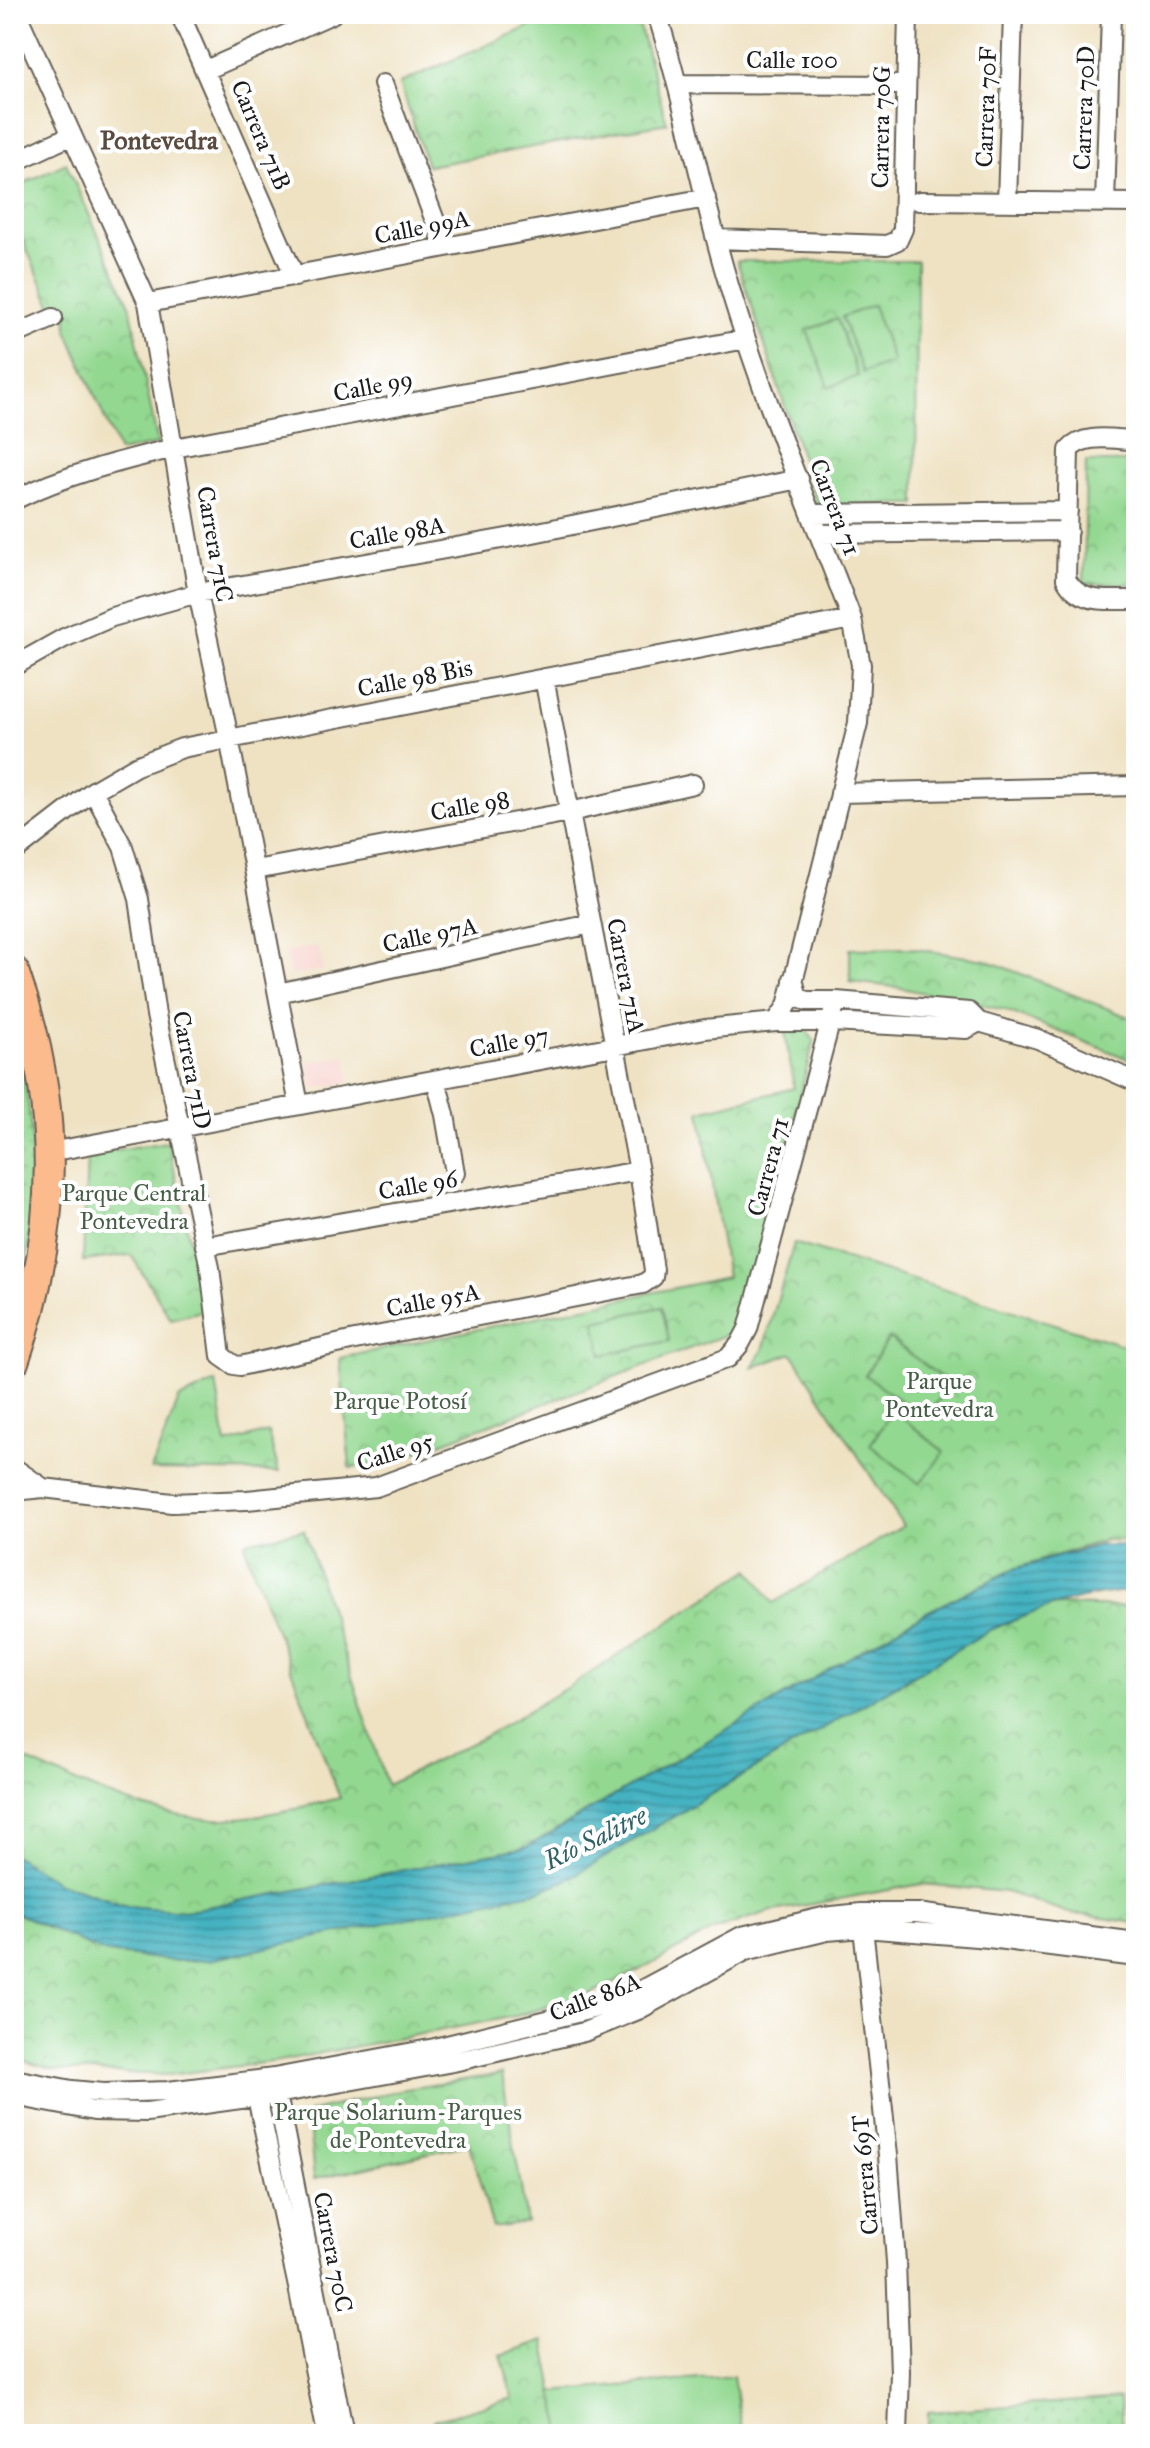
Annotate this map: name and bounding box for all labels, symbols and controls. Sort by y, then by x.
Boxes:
street label: Calle 100 [746,45,838,75]
street label: Carrera 70D [1067,45,1101,171]
street label: Carrera 70F [969,46,1003,168]
street label: Carrera 70G [865,65,897,189]
street label: Carrera 71B [224,75,298,195]
district label: Pontevedra [100,124,219,156]
street label: Calle 99A [372,203,472,251]
street label: Calle 99 [331,364,415,408]
street label: Carrera 71 [803,455,867,559]
street label: Carrera 71C [190,484,240,604]
street label: Calle 98A [347,510,447,556]
street label: Calle 98 Bis [355,652,475,704]
street label: Calle 98 [428,784,512,828]
street label: Calle 97A [380,910,480,960]
street label: Carrera 71A [600,916,652,1036]
street label: Carrera 71D [166,1008,218,1132]
street label: Calle 97 [467,1020,551,1064]
street label: Carrera 71 [740,1114,796,1220]
street label: Calle 96 [376,1163,461,1207]
park label: Parque Central Pontevedra [61,1178,207,1236]
street label: Calle 95A [384,1276,482,1324]
park label: Parque Pontevedra [884,1366,994,1424]
park label: Parque Potosí [333,1386,468,1416]
street label: Calle 95 [353,1426,437,1478]
water label: Río Salitre [537,1799,653,1877]
street label: Calle 86A [545,1966,645,2028]
park label: Parque Solarium-Parques de Pontevedra [274,2097,522,2155]
street label: Carrera 69T [845,2114,885,2236]
street label: Carrera 70C [307,2189,359,2315]

